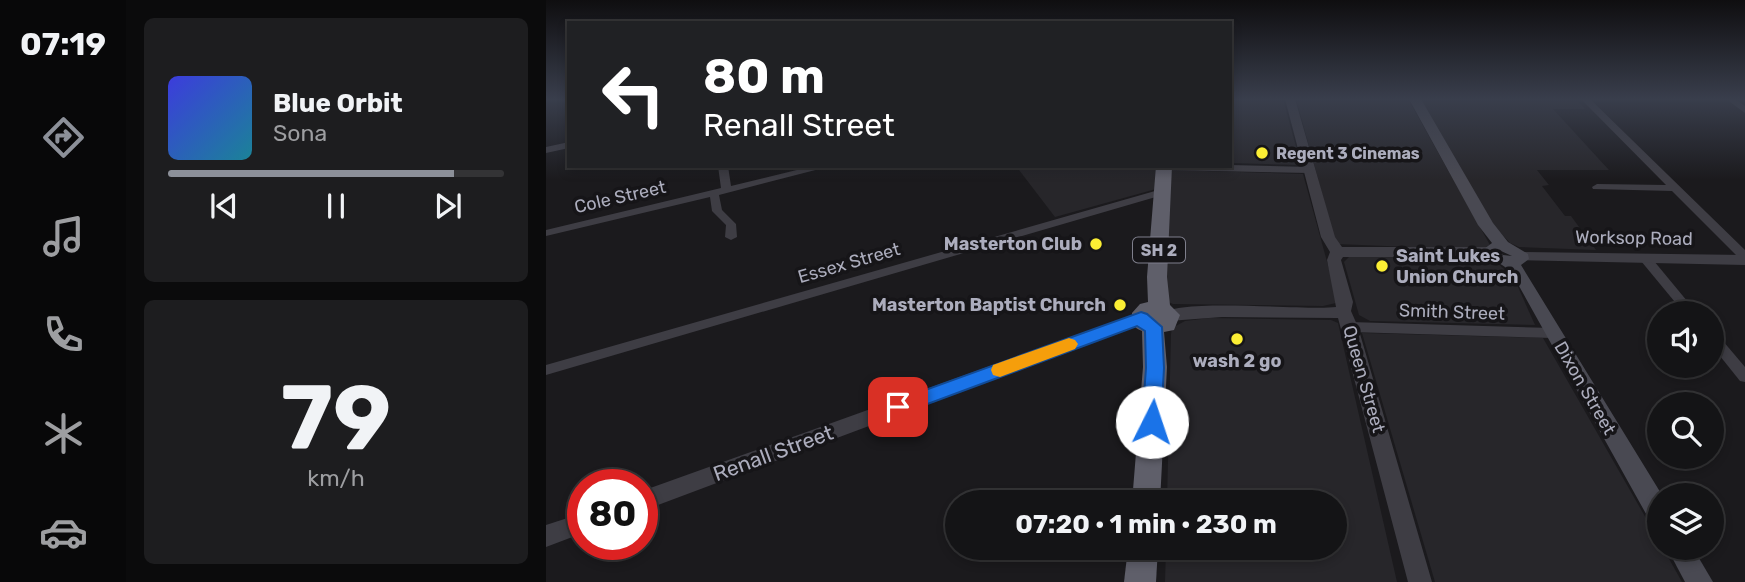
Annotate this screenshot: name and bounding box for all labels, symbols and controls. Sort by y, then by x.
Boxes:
text: 07:19 [20,25,106,63]
text: 80 m [703,47,825,105]
icon: left [588,49,679,140]
text: Blue Orbit [273,88,403,119]
text: Renall Street [703,106,895,144]
icon: directions [39,113,88,162]
text: Sona [273,119,327,147]
place label: Regent 3 Cinemas [1276,144,1420,163]
marker: Regent 3 Cinemas [1254,145,1270,161]
street label: Cole Street [572,176,668,218]
icon: previous [205,187,243,225]
icon: pause [317,187,355,225]
icon: next [429,187,467,225]
icon: music [39,212,88,261]
street label: Worksop Road [1575,226,1693,250]
place label: Masterton Club [944,233,1082,255]
marker: Masterton Club [1088,236,1104,252]
street label: Essex Street [795,238,903,288]
road number: SH 2 [1133,238,1185,262]
place label: Saint Lukes Union Church [1396,245,1518,288]
marker: Saint Lukes Union Church [1374,258,1390,274]
place label: Masterton Baptist Church [872,294,1106,316]
marker: Masterton Baptist Church [1112,297,1128,313]
street label: Smith Street [1399,299,1505,325]
map controls [1647,301,1724,560]
button: sound [1647,301,1724,378]
icon: phone [39,310,88,359]
street label: Queen Street [1338,323,1390,435]
marker: wash 2 go [1229,331,1245,347]
street label: Dixon Street [1550,338,1620,438]
place label: wash 2 go [1193,350,1281,372]
text: 79 [281,364,391,472]
pin [868,377,928,437]
position arrow [1115,385,1189,459]
icon: arrive [879,388,917,426]
button: search [1647,392,1724,469]
icon: climate [39,409,88,458]
street label: Renall Street [710,420,836,486]
text: km/h [307,464,365,492]
speed limit sign: 80 [567,469,658,560]
button: layers [1647,483,1724,560]
icon: car [39,508,88,557]
text: 07:20 · 1 min · 230 m [1015,509,1277,540]

